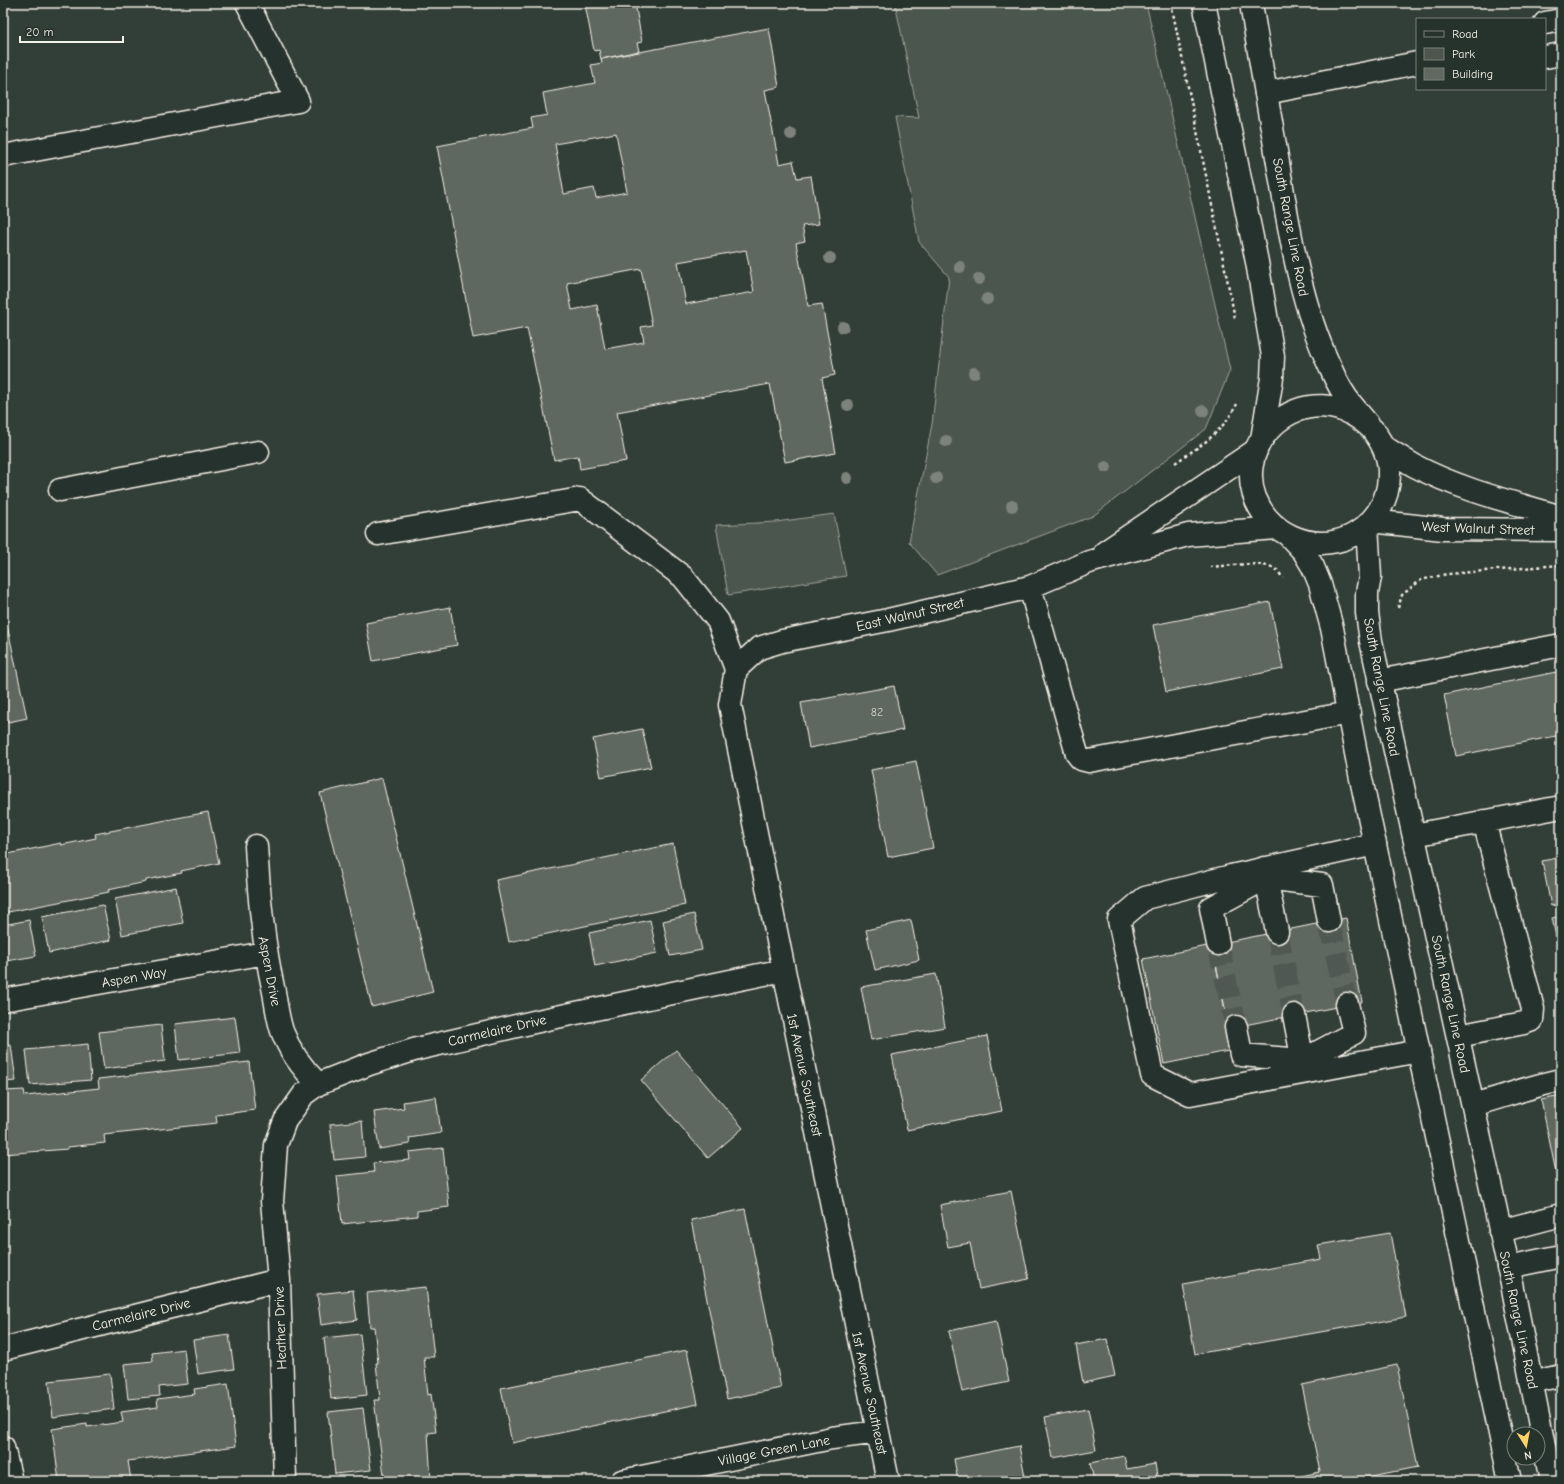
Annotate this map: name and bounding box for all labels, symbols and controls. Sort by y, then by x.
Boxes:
scale bar [20,18,123,44]
legend [1416,18,1546,90]
text: 20 m [26,25,54,39]
text: Road [1452,27,1478,41]
text: Park [1452,47,1475,61]
text: Building [1452,67,1493,81]
street label: South Range Line Road [1269,156,1312,298]
street label: West Walnut Street [1421,518,1536,539]
street label: East Walnut Street [854,594,967,635]
street label: South Range Line Road [1360,616,1403,758]
house number: 82 [871,705,883,719]
street label: South Range Line Road [1428,934,1473,1075]
street label: Aspen Drive [254,935,285,1008]
street label: Aspen Way [100,963,169,992]
street label: Carmelaire Drive [446,1011,548,1050]
street label: 1st Avenue Southeast [783,1012,826,1139]
street label: South Range Line Road [1496,1250,1541,1391]
street label: Heather Drive [271,1286,290,1370]
street label: Carmelaire Drive [90,1294,192,1335]
street label: 1st Avenue Southeast [848,1330,891,1457]
north arrow [1506,1426,1546,1466]
street label: Village Green Lane [717,1431,832,1470]
text: N [1523,1448,1533,1462]

